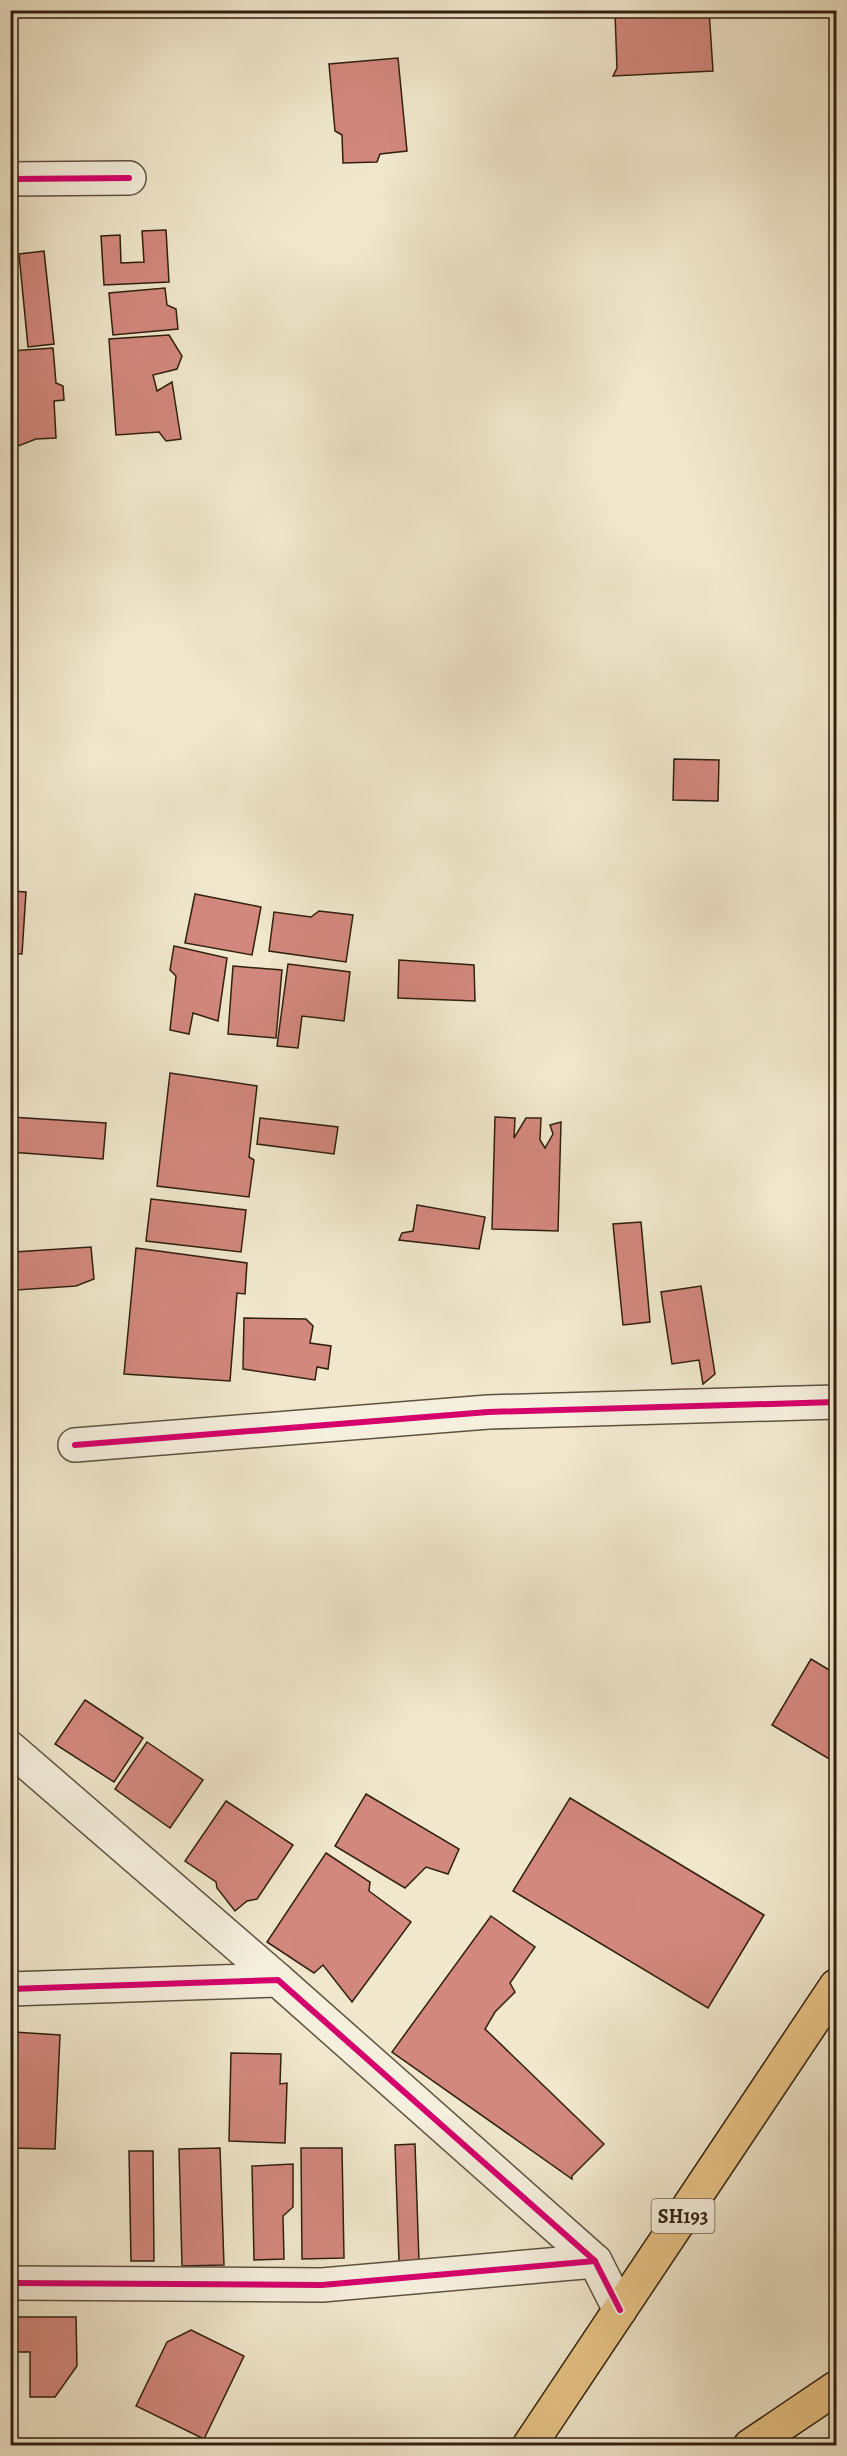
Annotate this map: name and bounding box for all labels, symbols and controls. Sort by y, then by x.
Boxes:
road number: SH193 [652,2199,714,2233]

